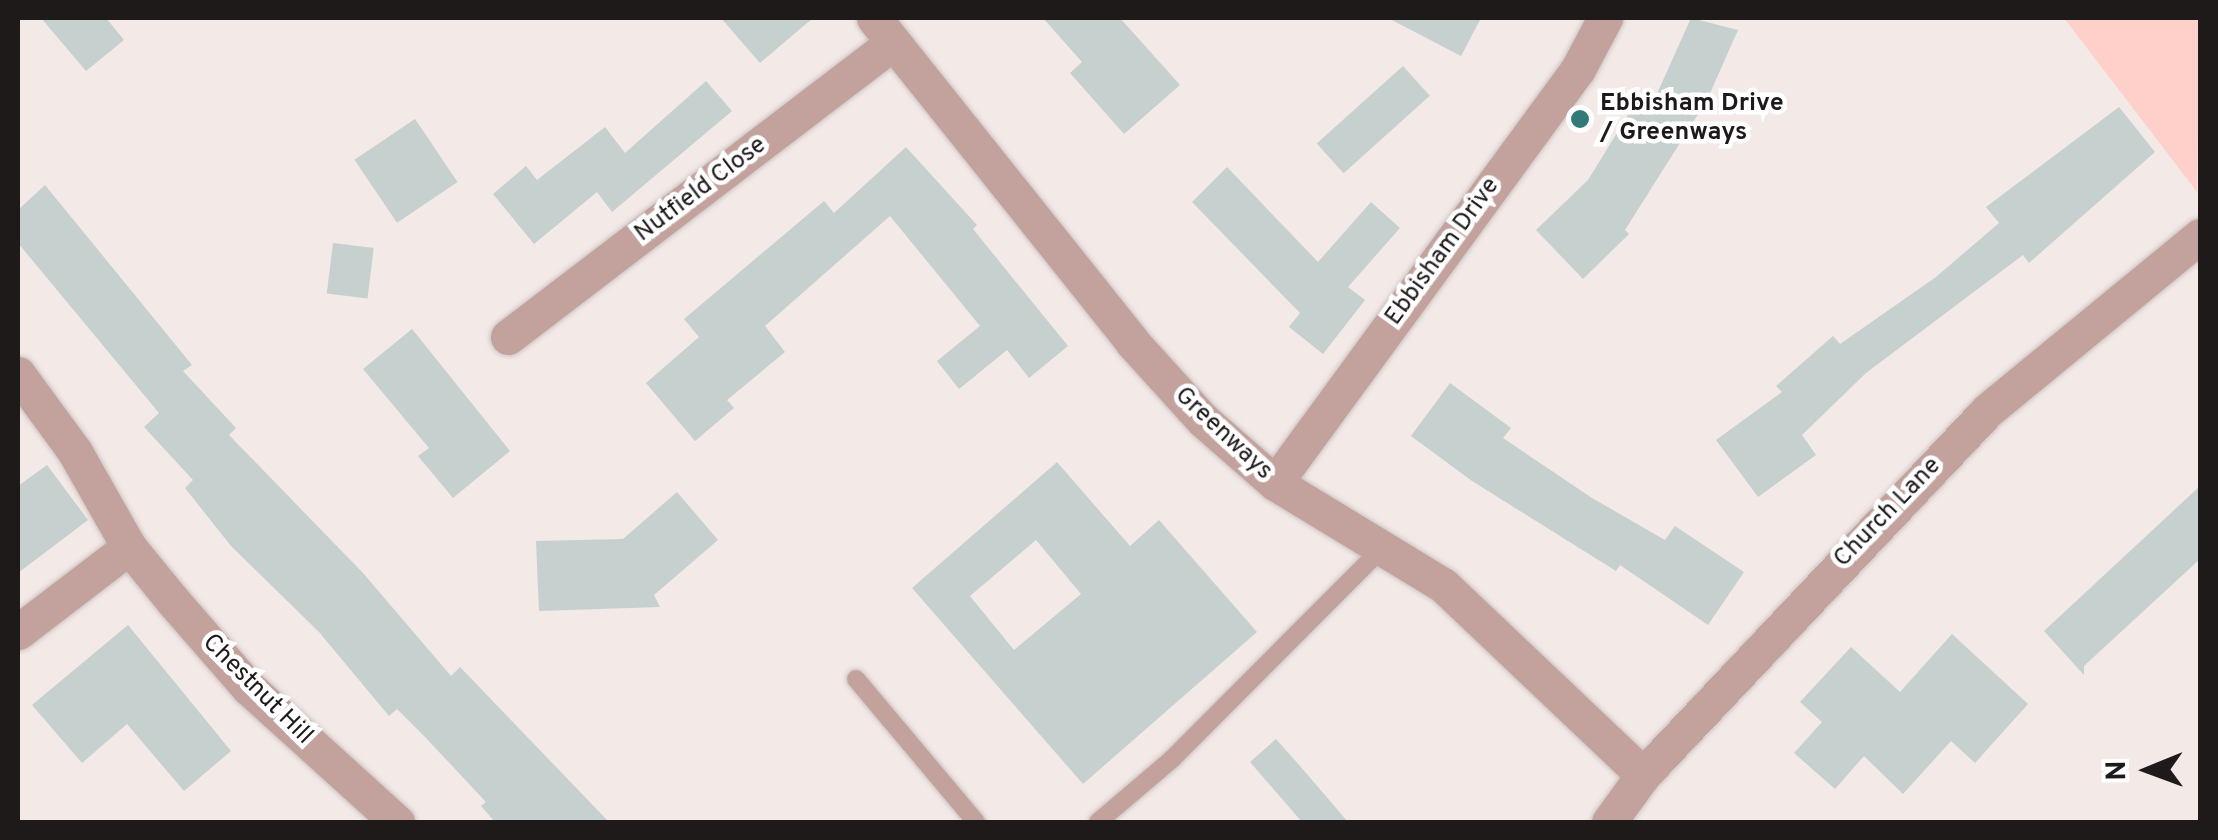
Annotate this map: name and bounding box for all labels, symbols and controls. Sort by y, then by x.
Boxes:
place label: Ebbisham Drive / Greenways [1600,90,1784,149]
marker: Ebbisham Drive / Greenways [1569,108,1591,130]
street label: Nutfield Close [629,131,773,249]
street label: Ebbisham Drive [1379,172,1507,332]
street label: Greenways [1168,381,1278,487]
street label: Church Lane [1828,452,1948,574]
street label: Chestnut Hill [195,628,319,752]
north arrow [2098,720,2198,820]
text: N [2100,760,2136,781]

